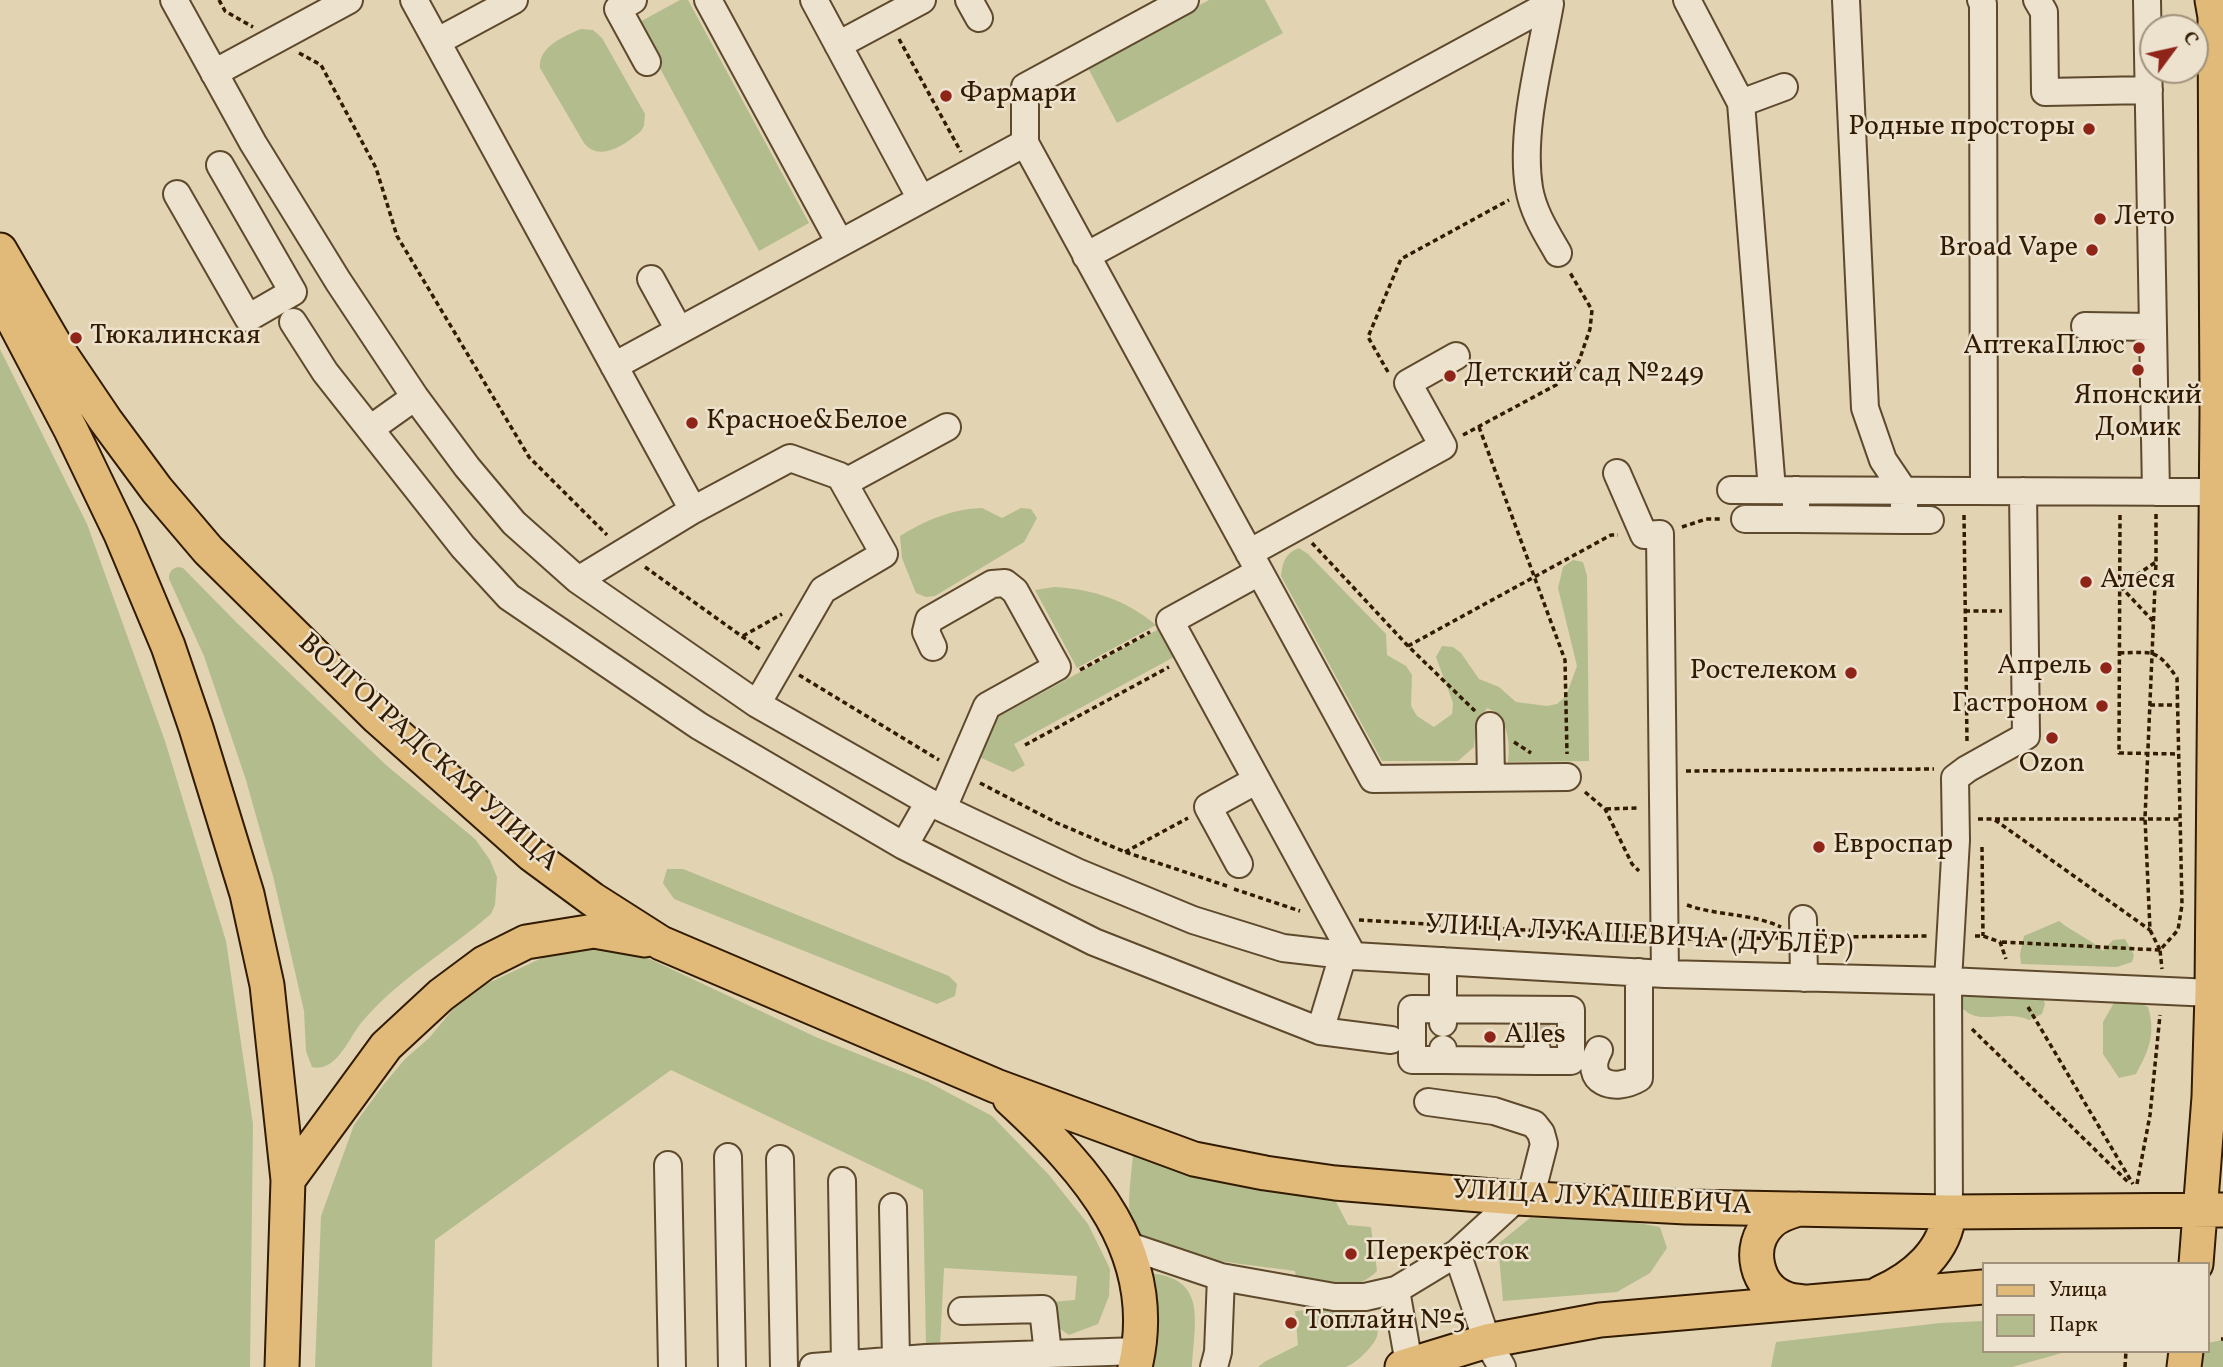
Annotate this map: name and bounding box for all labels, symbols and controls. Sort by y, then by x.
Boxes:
north arrow [2139,14,2209,84]
text: С [2176,26,2204,51]
place label: Фармари [960,79,1077,113]
marker: Фармари [938,88,954,104]
place label: Родные просторы [1848,112,2075,146]
marker: Родные просторы [2081,121,2097,137]
place label: Лето [2114,202,2175,236]
marker: Лето [2092,211,2108,227]
place label: Broad Vape [1939,233,2078,267]
marker: Broad Vape [2084,242,2100,258]
place label: Тюкалинская [90,321,261,355]
marker: Тюкалинская [68,330,84,346]
place label: АптекаПлюс [1963,331,2125,365]
marker: АптекаПлюс [2131,340,2147,356]
place label: Детский сад №249 [1464,359,1704,393]
marker: Японский Домик [2130,362,2146,378]
marker: Детский сад №249 [1442,368,1458,384]
place label: Японский Домик [2074,381,2202,447]
place label: Красное&Белое [706,406,907,440]
marker: Красное&Белое [684,415,700,431]
place label: Алеся [2100,565,2175,599]
marker: Алеся [2078,574,2094,590]
street label: ВОЛГОГРАДСКАЯ УЛИЦА [290,628,564,880]
place label: Апрель [1997,651,2092,685]
place label: Ростелеком [1690,656,1837,690]
marker: Апрель [2098,660,2114,676]
marker: Ростелеком [1843,665,1859,681]
place label: Гастроном [1952,689,2088,723]
marker: Гастроном [2094,698,2110,714]
marker: Ozon [2044,730,2060,746]
place label: Ozon [2019,749,2085,783]
place label: Евроспар [1833,830,1953,864]
marker: Евроспар [1811,839,1827,855]
street label: УЛИЦА ЛУКАШЕВИЧА (ДУБЛЁР) [1424,910,1854,966]
place label: Alles [1504,1020,1566,1054]
marker: Alles [1482,1029,1498,1045]
street label: УЛИЦА ЛУКАШЕВИЧА [1451,1175,1753,1225]
place label: Перекрёсток [1365,1237,1529,1271]
marker: Перекрёсток [1343,1246,1359,1262]
legend [1982,1262,2209,1353]
text: Улица [2049,1276,2107,1305]
place label: Топлайн №5 [1305,1306,1466,1340]
text: Парк [2049,1311,2098,1340]
marker: Топлайн №5 [1283,1315,1299,1331]

